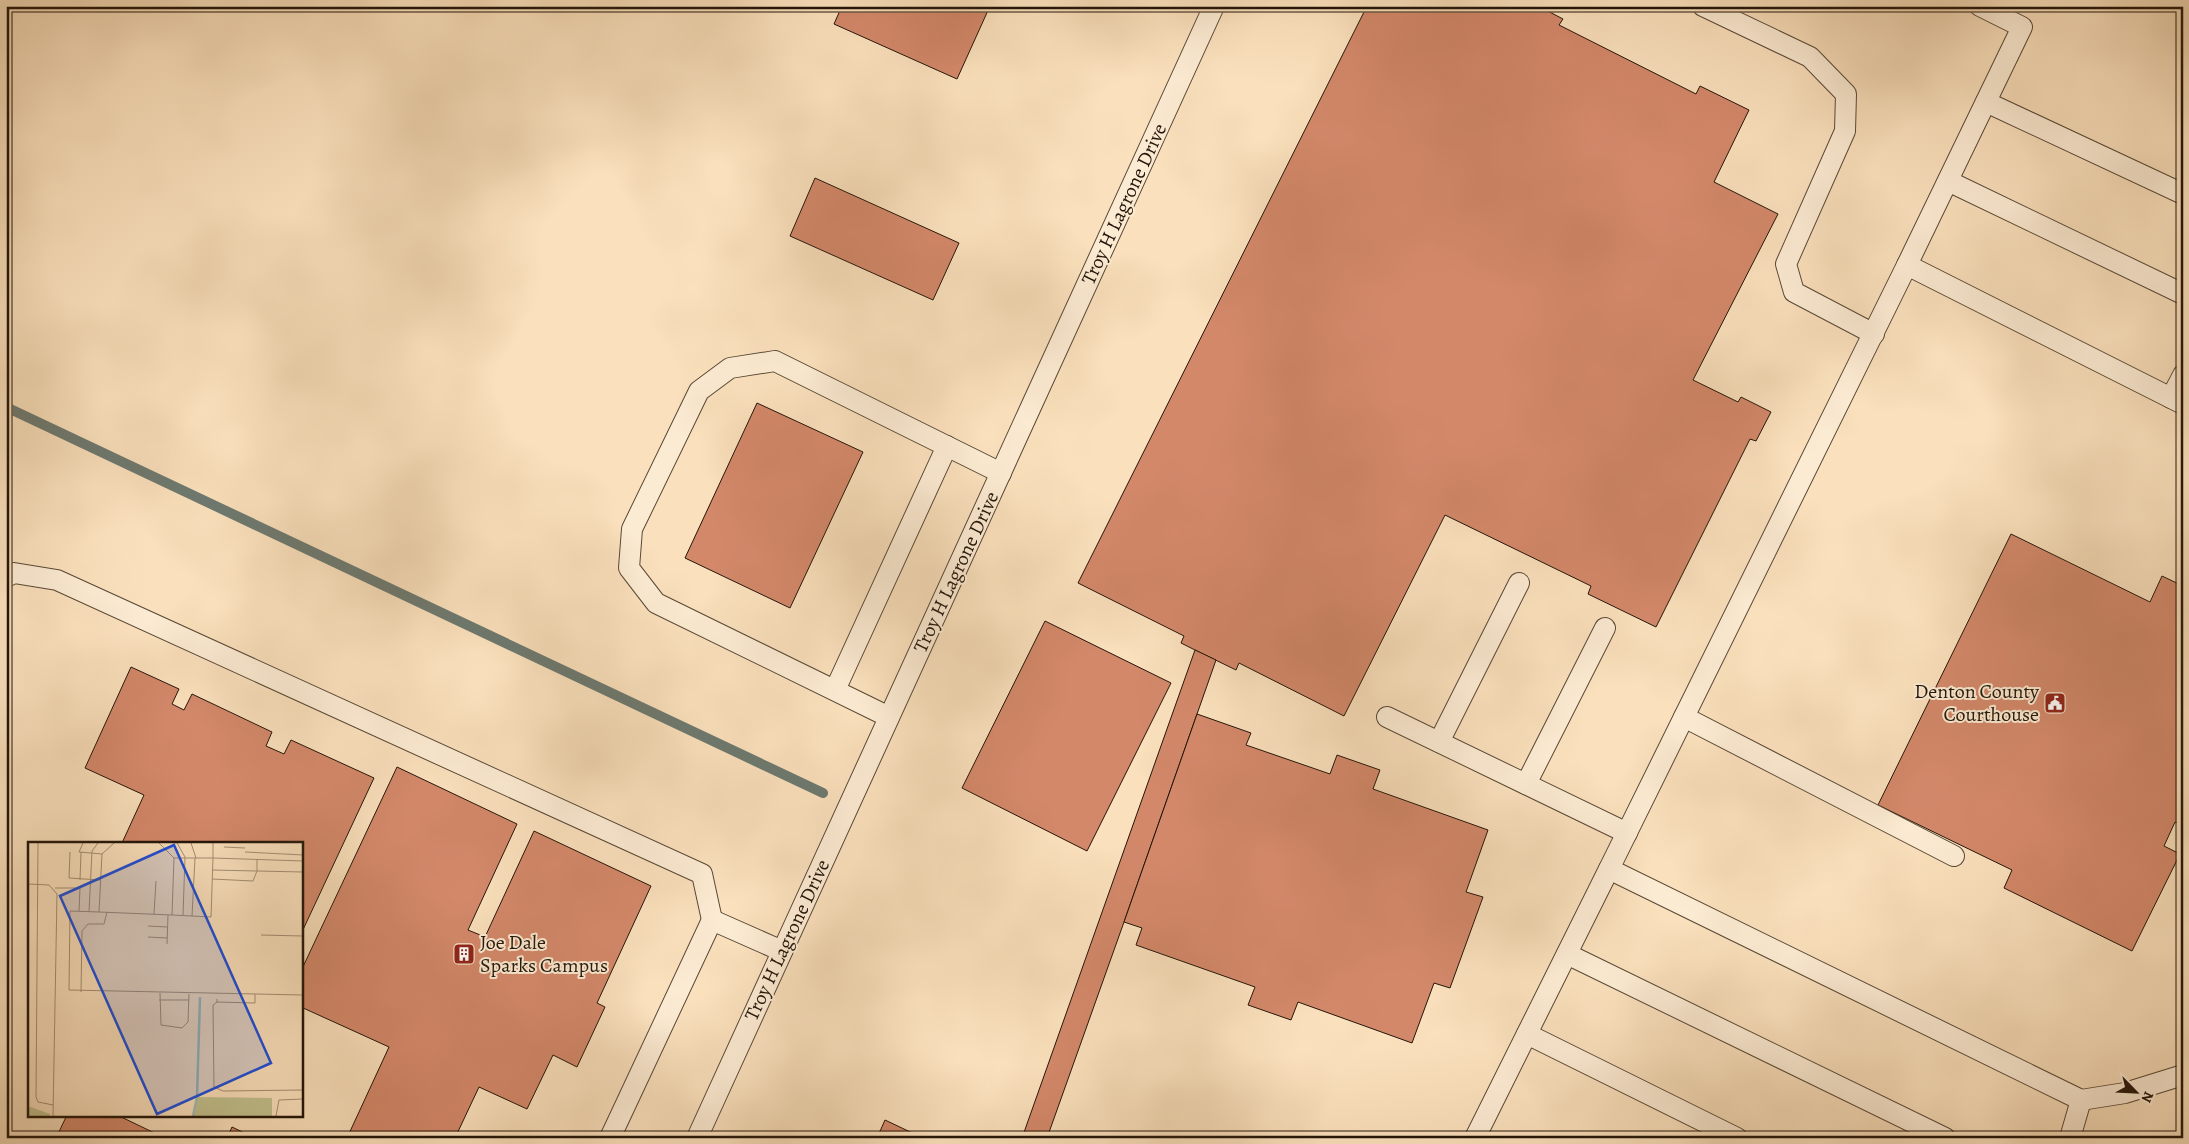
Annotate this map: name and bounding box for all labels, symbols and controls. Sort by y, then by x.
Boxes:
street label: Troy H Lagrone Drive [1075,119,1173,289]
street label: Troy H Lagrone Drive [907,487,1005,657]
place label: Denton County Courthouse [1914,678,2040,728]
public building icon: Denton County Courthouse [2043,691,2067,715]
inset map [28,842,302,1116]
street label: Troy H Lagrone Drive [738,855,836,1025]
place label: Joe Dale Sparks Campus [480,929,608,979]
building icon: Joe Dale Sparks Campus [452,942,476,966]
north arrow [2112,1066,2162,1116]
text: N [2137,1089,2158,1106]

